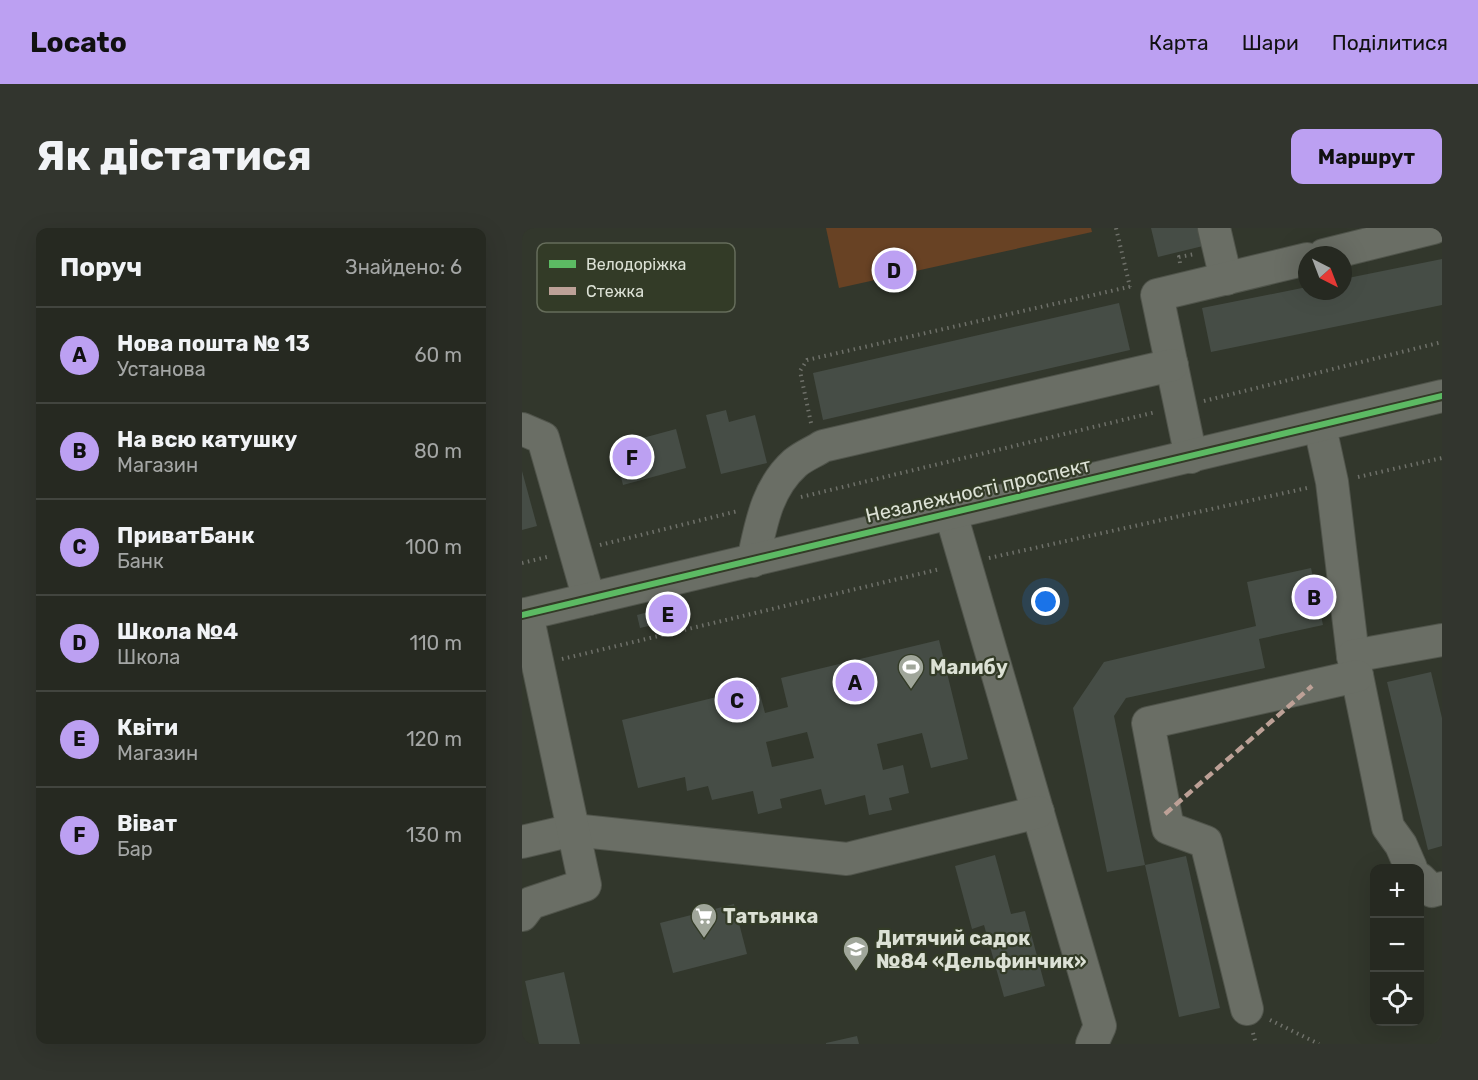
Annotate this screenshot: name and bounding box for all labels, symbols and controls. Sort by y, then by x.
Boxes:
text: Locato [30,26,127,59]
text: Карта [1149,30,1209,55]
text: Шари [1242,30,1299,55]
text: Поділитися [1332,30,1448,55]
button: Маршрут [1291,129,1442,184]
text: Як дістатися [36,131,312,181]
legend [537,243,735,312]
north arrow [1298,246,1352,300]
pin: D [874,248,914,292]
text: Поруч [60,252,142,283]
text: Знайдено: 6 [345,255,462,279]
text: Велодоріжка [586,255,686,274]
text: Стежка [586,282,644,301]
text: Нова пошта № 13 [117,330,310,357]
text: A [72,343,87,367]
text: 60 m [415,343,462,367]
text: Установа [117,357,206,381]
text: На всю катушку [117,426,297,453]
pin: F [612,434,652,480]
text: B [72,439,87,463]
text: 80 m [414,439,462,463]
street label: Незалежності проспект [863,452,1093,528]
text: Магазин [117,453,198,477]
text: ПриватБанк [117,522,254,549]
text: C [72,535,87,559]
text: 100 m [405,535,462,559]
text: Банк [117,549,164,573]
pin: B [1294,574,1334,620]
your location [1031,587,1060,616]
pin: E [648,592,688,636]
text: Школа №4 [117,618,238,645]
text: D [72,631,87,655]
text: 110 m [410,631,462,655]
text: Школа [117,645,180,669]
sports icon: Малибу [896,652,926,690]
place label: Малибу [930,655,1008,679]
pin: A [836,660,874,704]
pin: C [718,678,756,722]
text: Квіти [117,714,178,741]
text: E [73,727,86,751]
text: 120 m [406,727,462,751]
text: Магазин [117,741,198,765]
text: Віват [117,810,177,837]
text: F [73,823,86,847]
text: 130 m [406,823,462,847]
text: Бар [117,837,153,861]
map controls [1370,864,1424,1026]
button: + [1370,864,1424,918]
supermarket icon: Татьянка [689,901,719,939]
place label: Татьянка [723,904,818,928]
button: − [1370,918,1424,972]
place label: Дитячий садок №84 «Дельфинчик» [876,926,1086,973]
school or university icon: Дитячий садок №84 «Дельфинчик» [841,934,871,972]
button: locate [1370,972,1424,1026]

